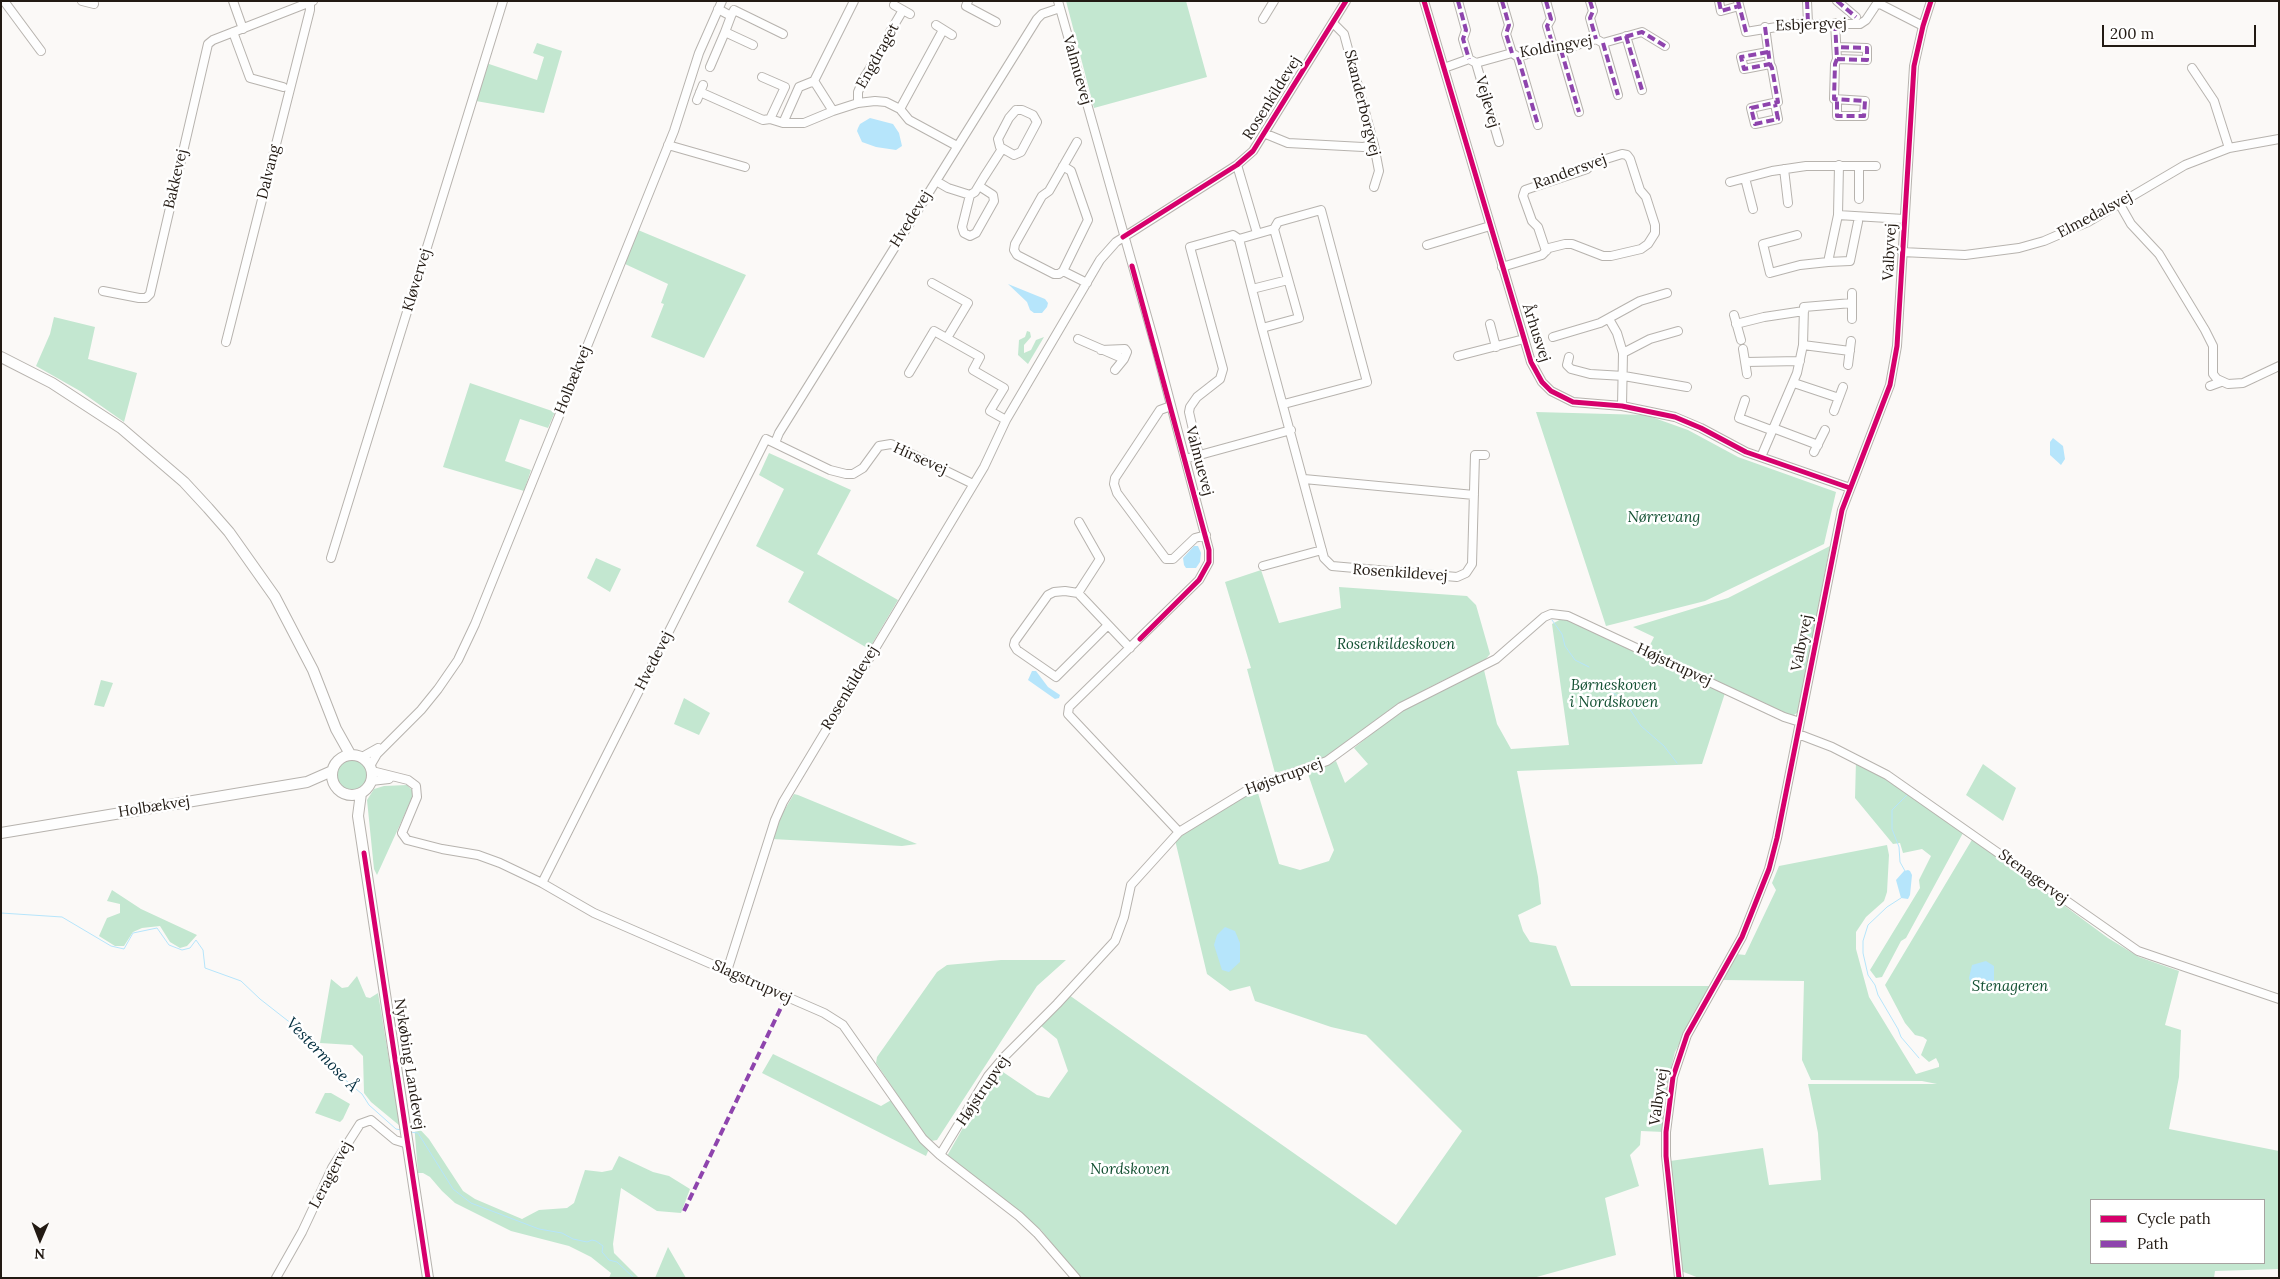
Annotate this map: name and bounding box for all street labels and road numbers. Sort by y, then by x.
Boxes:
street label: Esbjergvej [1775,15,1847,35]
street label: Engdraget [853,20,903,92]
street label: Koldingvej [1518,32,1594,62]
street label: Valmuevej [1059,33,1095,107]
street label: Skanderborgvej [1340,48,1384,158]
street label: Rosenkildevej [1239,53,1305,143]
street label: Vejlevej [1471,74,1503,130]
street label: Dalvang [254,143,284,201]
street label: Bakkevej [160,147,192,211]
street label: Randersvej [1531,150,1609,194]
street label: Hvedevej [887,187,935,251]
street label: Elmedalsvej [2055,188,2135,242]
street label: Valbyvej [1880,223,1900,281]
street label: Kløvervej [399,246,435,314]
street label: Århusvej [1518,302,1554,364]
street label: Holbækvej [551,343,595,417]
street label: Valmuevej [1181,424,1217,498]
street label: Hirsevej [890,439,950,479]
street label: Rosenkildevej [1352,561,1448,585]
street label: Valbyvej [1788,613,1816,673]
street label: Hvedevej [632,629,676,693]
street label: Højstrupvej [1634,640,1714,690]
street label: Rosenkildevej [818,643,882,733]
street label: Højstrupvej [1243,755,1325,799]
street label: Holbækvej [117,792,191,822]
street label: Stenagervej [1995,846,2071,908]
street label: Slagstrupvej [709,956,795,1008]
street label: Nykøbing Landevej [390,997,428,1131]
street label: Højstrupvej [953,1053,1013,1129]
street label: Valbyvej [1646,1067,1672,1127]
street label: Leragervej [306,1138,356,1212]

